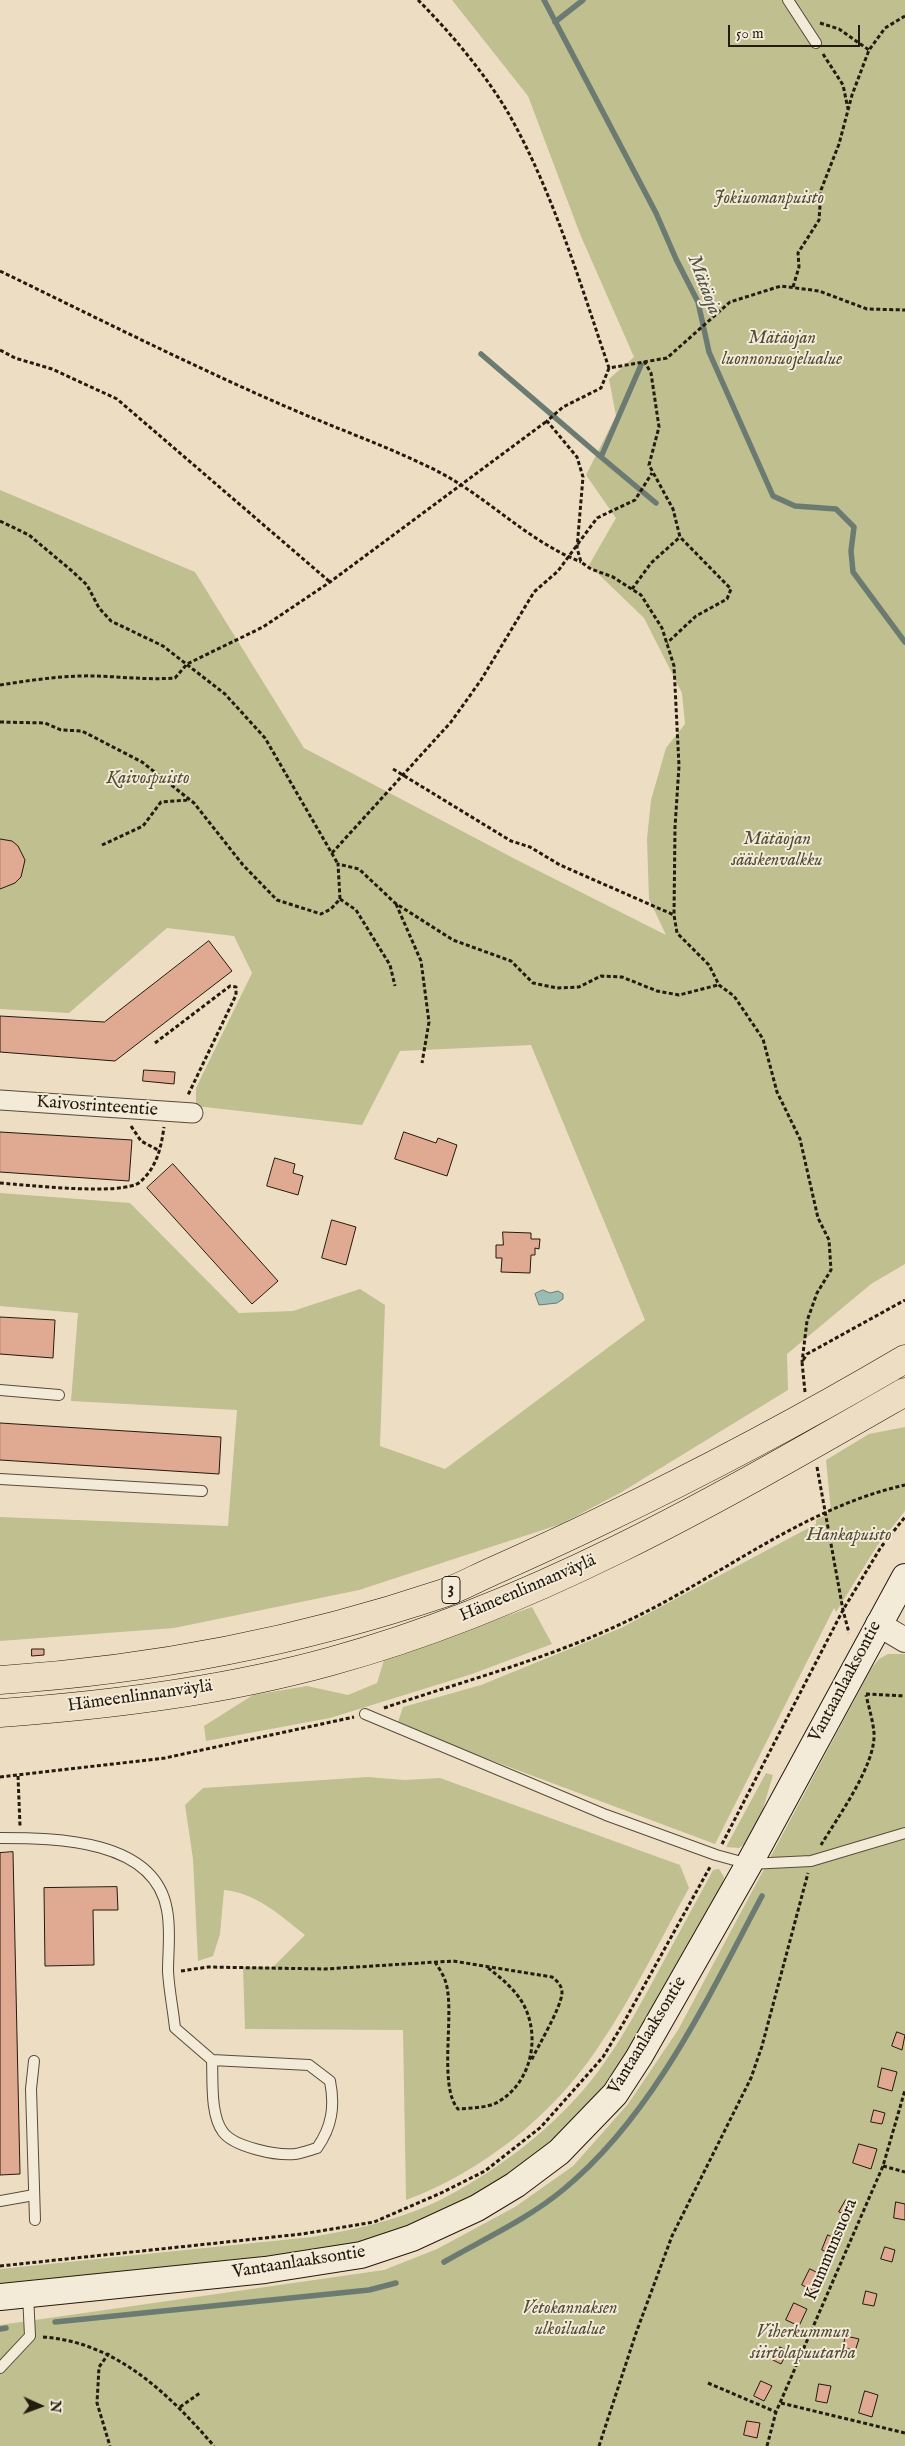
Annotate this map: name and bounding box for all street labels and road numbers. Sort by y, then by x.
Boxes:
street label: Kaivosrinteentie [36,1092,158,1122]
street label: Hämeenlinnanväylä [456,1550,600,1628]
road number: 3 [442,1576,460,1604]
street label: Vantaanlaaksontie [805,1618,887,1746]
street label: Hämeenlinnanväylä [66,1676,214,1718]
street label: Vantaanlaaksontie [604,1973,692,2099]
street label: Kummunsuora [801,2196,863,2304]
street label: Vantaanlaaksontie [231,2242,367,2284]

